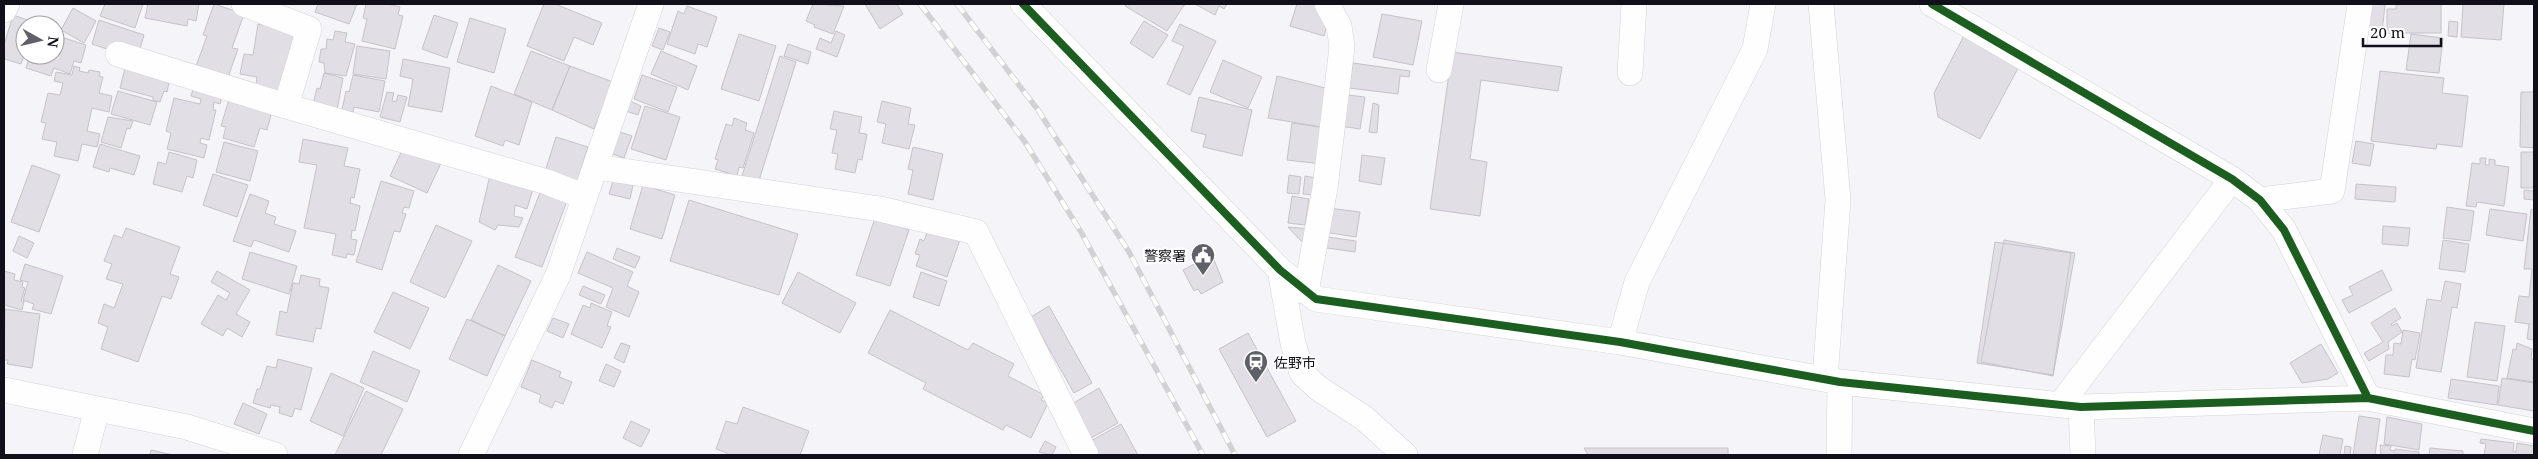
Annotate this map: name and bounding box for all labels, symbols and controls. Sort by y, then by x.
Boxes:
north arrow [15,15,65,65]
scale bar [2363,15,2440,47]
text: 20 m [2370,22,2405,42]
text: N [43,35,64,49]
public building icon: 警察署 [1190,242,1216,276]
place label: 警察署 [1144,246,1186,265]
station icon: 佐野市 [1243,349,1269,383]
place label: 佐野市 [1274,353,1316,372]

